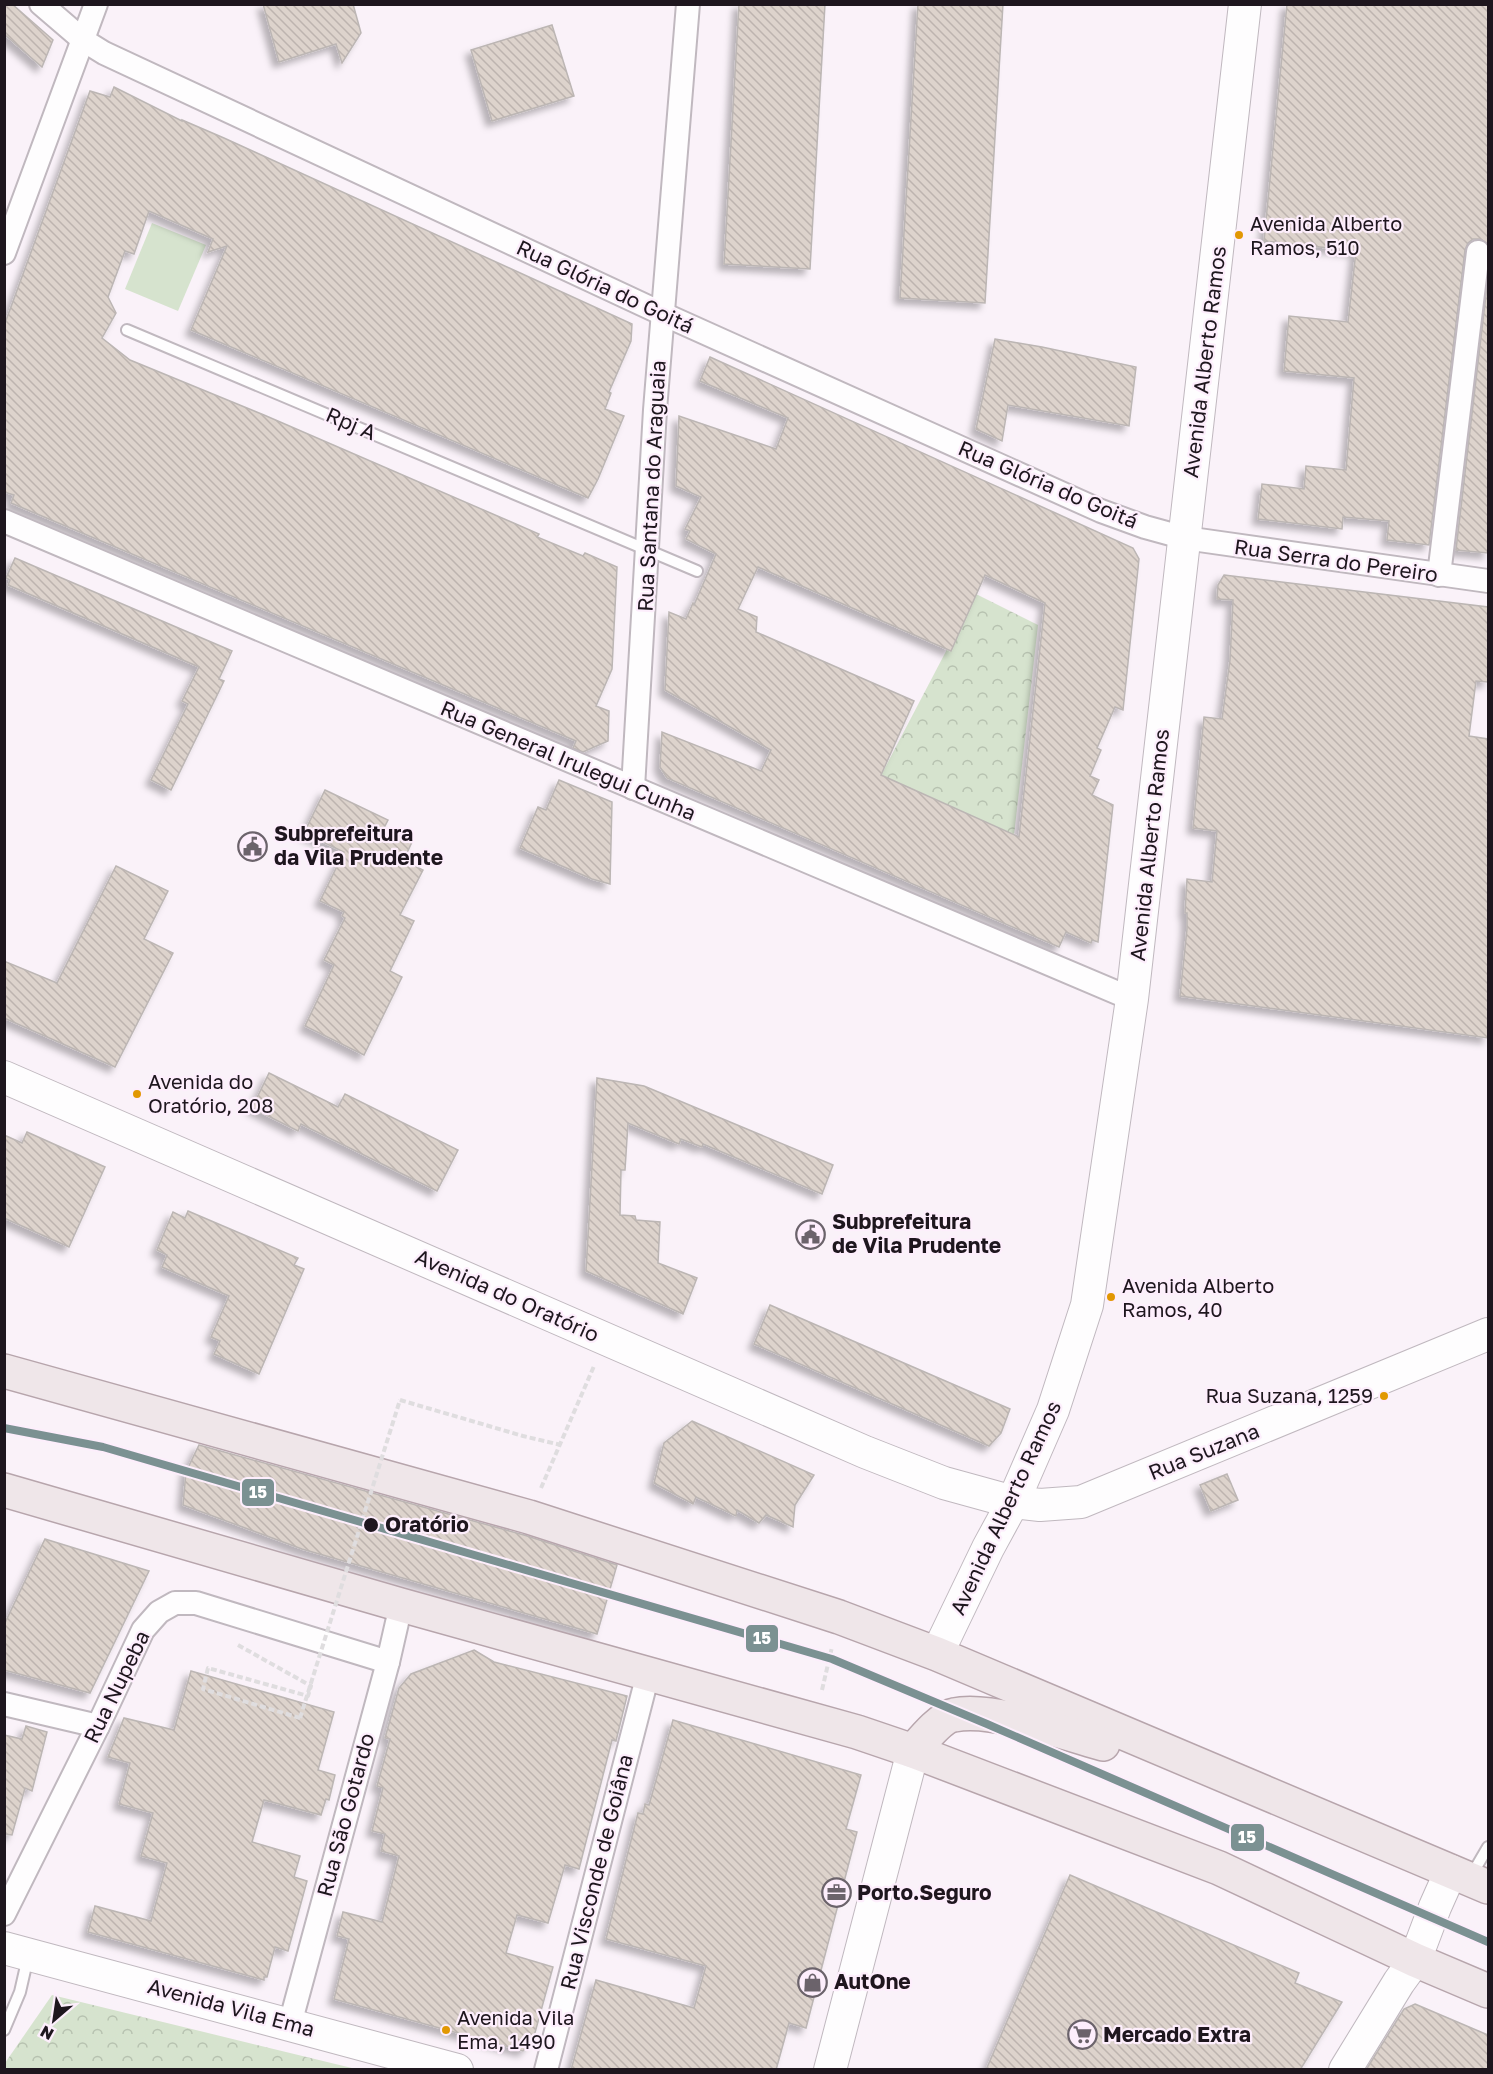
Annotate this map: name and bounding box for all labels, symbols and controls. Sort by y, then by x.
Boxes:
place label: Avenida Alberto Ramos, 510 [1250,211,1402,259]
marker: Avenida Alberto Ramos, 510 [1233,229,1245,241]
street label: Rua Glória do Goitá [513,234,698,339]
street label: Avenida Alberto Ramos [1177,244,1231,479]
street label: Rua Santana do Araguaia [631,360,671,612]
street label: Rpj A [322,401,380,445]
street label: Rua Glória do Goitá [955,434,1142,534]
street label: Rua Serra do Pereiro [1233,533,1440,587]
street label: Rua General Irulegui Cunha [437,694,700,826]
street label: Avenida Alberto Ramos [1124,727,1174,962]
place label: Subprefeitura da Vila Prudente [274,820,443,870]
public building icon: Subprefeitura da Vila Prudente [237,830,269,862]
place label: Avenida do Oratório, 208 [148,1069,273,1117]
marker: Avenida do Oratório, 208 [131,1088,143,1100]
place label: Subprefeitura de Vila Prudente [832,1208,1001,1258]
public building icon: Subprefeitura de Vila Prudente [795,1218,827,1250]
street label: Avenida do Oratório [412,1243,603,1347]
place label: Avenida Alberto Ramos, 40 [1122,1273,1274,1321]
marker: Avenida Alberto Ramos, 40 [1105,1291,1117,1303]
place label: Rua Suzana, 1259 [1205,1383,1373,1407]
marker: Rua Suzana, 1259 [1378,1390,1390,1402]
street label: Avenida Alberto Ramos [944,1396,1066,1619]
street label: Rua Suzana [1144,1417,1263,1485]
line badge: 15 [241,1478,275,1507]
text: 15 [249,1482,267,1502]
place label: Oratório [385,1511,469,1537]
marker: Oratório [362,1516,380,1534]
line badge: 15 [745,1624,779,1653]
street label: Rua Nupeba [78,1626,155,1747]
text: 15 [753,1628,771,1648]
street label: Rua São Gotardo [311,1730,379,1899]
street label: Rua Visconde de Goiâna [554,1751,638,1992]
line badge: 15 [1230,1823,1265,1852]
text: 15 [1238,1827,1256,1847]
office icon: Porto.Seguro [820,1877,852,1909]
place label: Porto.Seguro [857,1879,992,1905]
shop icon: AutOne [797,1966,829,1998]
place label: AutOne [834,1968,911,1994]
street label: Avenida Vila Ema [145,1972,318,2042]
north arrow [24,1990,84,2050]
place label: Avenida Vila Ema, 1490 [457,2005,574,2053]
supermarket icon: Mercado Extra [1066,2019,1098,2051]
text: N [37,2021,57,2045]
place label: Mercado Extra [1103,2021,1251,2047]
marker: Avenida Vila Ema, 1490 [440,2024,452,2036]

